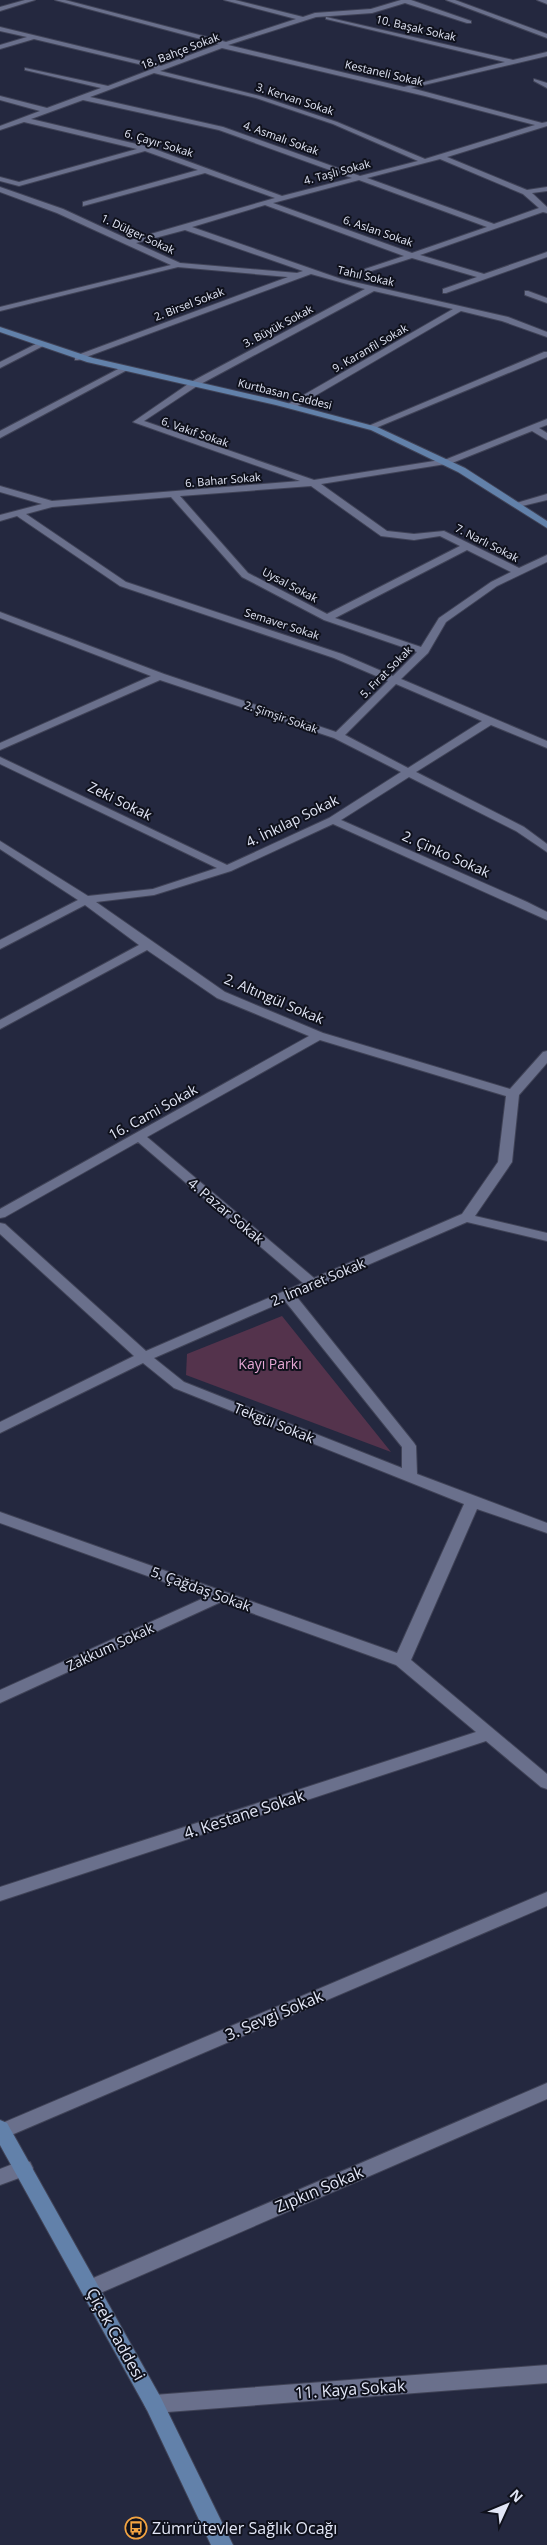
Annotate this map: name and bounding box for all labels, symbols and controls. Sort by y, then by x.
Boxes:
street label: 10. Başak Sokak [375,11,458,44]
street label: 18. Bahçe Sokak [138,29,221,72]
street label: Kestaneli Sokak [344,56,425,89]
street label: 3. Kervan Sokak [254,79,336,118]
street label: 4. Asmalı Sokak [241,117,321,158]
street label: 6. Çayır Sokak [123,125,196,160]
street label: 4. Taşlı Sokak [302,155,372,188]
street label: 1. Dülger Sokak [99,210,178,257]
street label: 6. Aslan Sokak [341,212,415,250]
street label: Tahıl Sokak [336,262,396,289]
street label: 2. Birsel Sokak [152,283,226,324]
street label: 3. Büyük Sokak [240,301,316,350]
street label: 9. Karanfil Sokak [329,320,410,375]
street label: Kurtbasan Caddesi [237,375,334,412]
street label: 6. Vakıf Sokak [160,413,231,450]
street label: 6. Bahar Sokak [185,469,262,490]
street label: 7. Narlı Sokak [453,520,522,565]
street label: Uysal Sokak [260,564,321,606]
street label: Semaver Sokak [243,604,322,643]
street label: 5. Fırat Sokak [356,642,415,701]
street label: 2. Şimşir Sokak [242,697,320,736]
street label: Zeki Sokak [85,777,156,824]
street label: 4. İnkılap Sokak [242,790,342,851]
street label: 2. Çinko Sokak [399,826,494,882]
street label: 2. Altıngül Sokak [221,969,328,1028]
street label: 16. Cami Sokak [105,1079,201,1144]
street label: 4. Pazar Sokak [184,1173,269,1248]
street label: 2. İmaret Sokak [268,1253,368,1310]
park label: Kayı Parkı [238,1354,302,1373]
street label: Tekgül Sokak [231,1398,318,1447]
street label: 5. Çağdaş Sokak [149,1562,254,1616]
street label: Zakkum Sokak [63,1618,157,1675]
street label: 4. Kestane Sokak [181,1784,308,1844]
street label: 3. Sevgi Sokak [222,1984,327,2045]
street label: Zıpkın Sokak [272,2160,367,2217]
street label: Çiçek Caddesi [82,2284,150,2384]
street label: 11. Kaya Sokak [294,2374,406,2404]
north arrow [482,2480,532,2530]
text: N [506,2485,528,2506]
bus stop icon: Zümrütevler Sağlık Ocağı [124,2516,148,2540]
place label: Zümrütevler Sağlık Ocağı [152,2517,337,2539]

